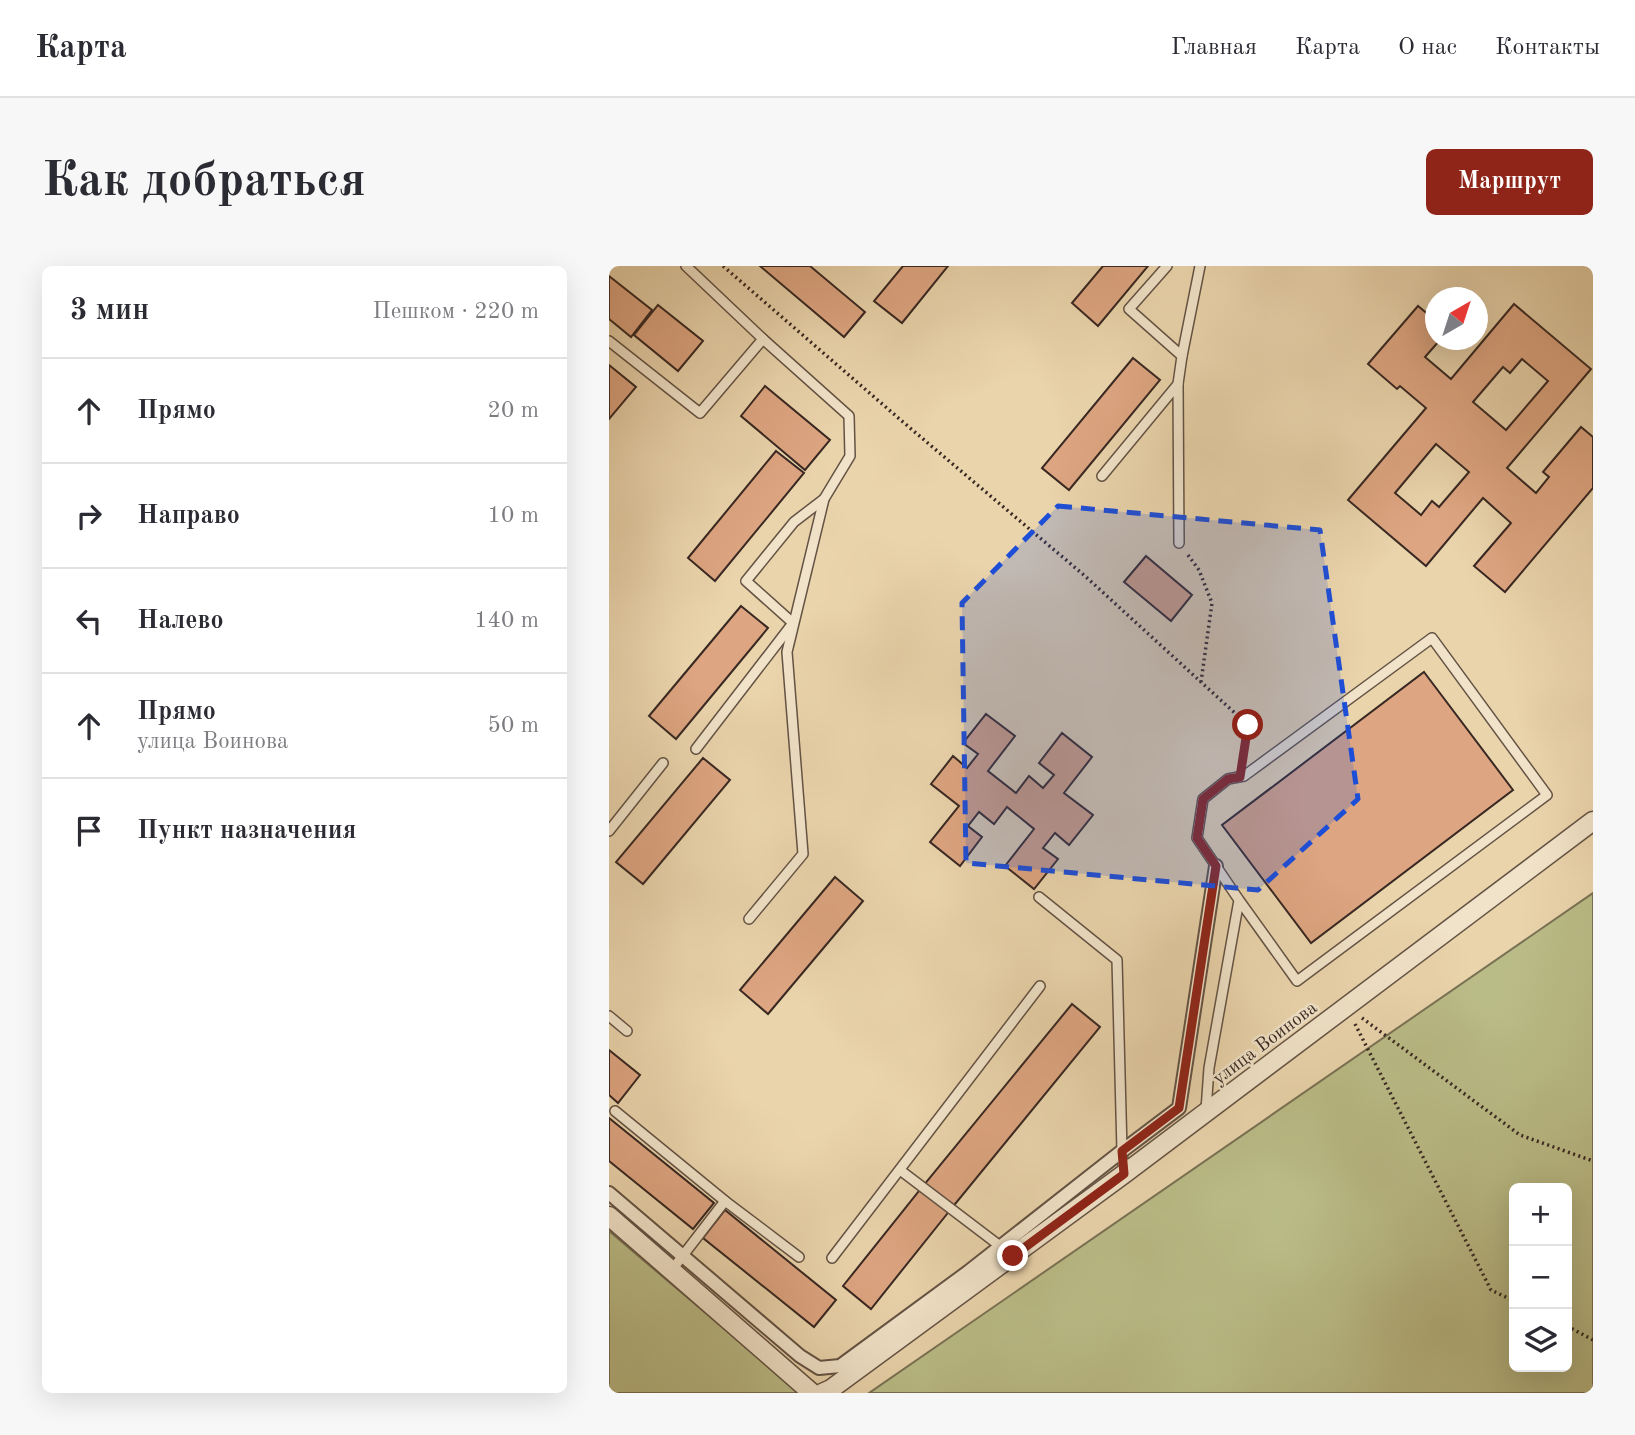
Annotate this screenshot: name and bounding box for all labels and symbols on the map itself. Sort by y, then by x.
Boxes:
north arrow [1425,287,1488,350]
route start [1232,709,1263,740]
street label: улица Воинова [1210,998,1322,1089]
route end [997,1240,1028,1271]

